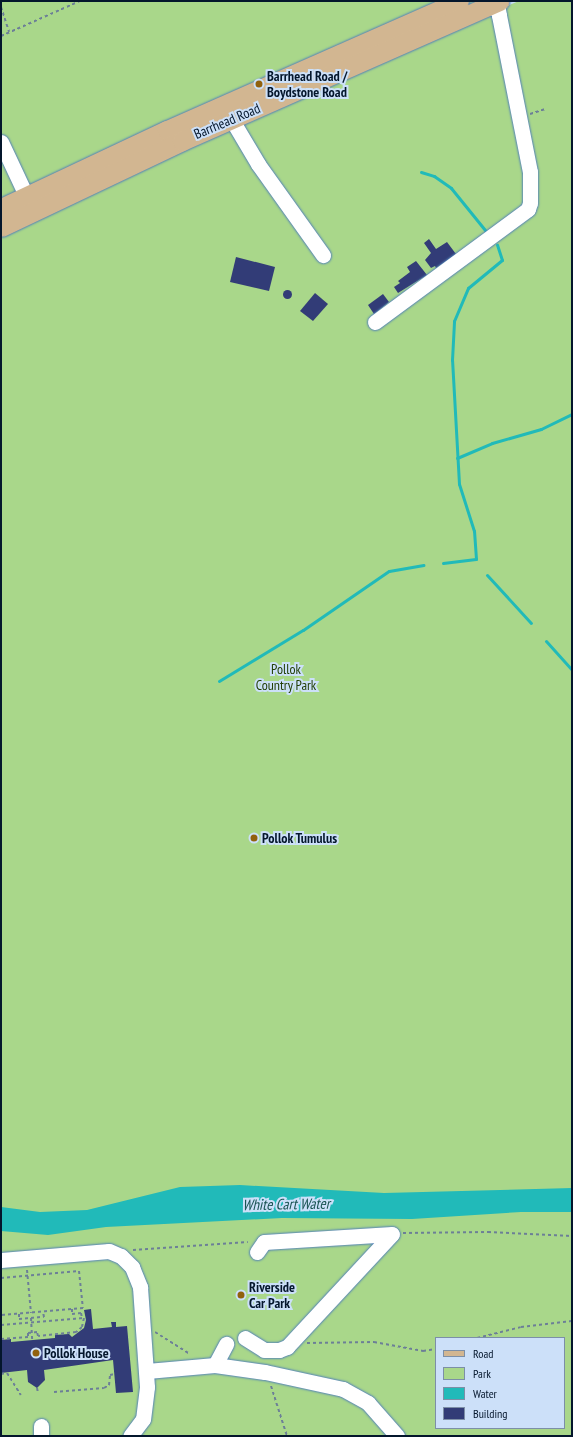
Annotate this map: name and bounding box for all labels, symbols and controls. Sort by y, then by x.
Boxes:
place label: Barrhead Road / Boydstone Road [267,68,347,100]
marker: Barrhead Road / Boydstone Road [254,79,264,89]
street label: Barrhead Road [191,100,263,142]
park label: Pollok Country Park [255,661,317,694]
place label: Pollok Tumulus [262,830,338,846]
marker: Pollok Tumulus [249,833,259,843]
water label: White Cart Water [242,1194,330,1214]
place label: Riverside Car Park [249,1279,295,1312]
marker: Riverside Car Park [236,1290,246,1300]
legend [435,1337,565,1429]
place label: Pollok House [44,1345,109,1361]
text: Road [473,1346,493,1361]
marker: Pollok House [31,1348,41,1358]
text: Park [473,1366,491,1381]
text: Water [473,1386,497,1401]
text: Building [473,1406,508,1421]

